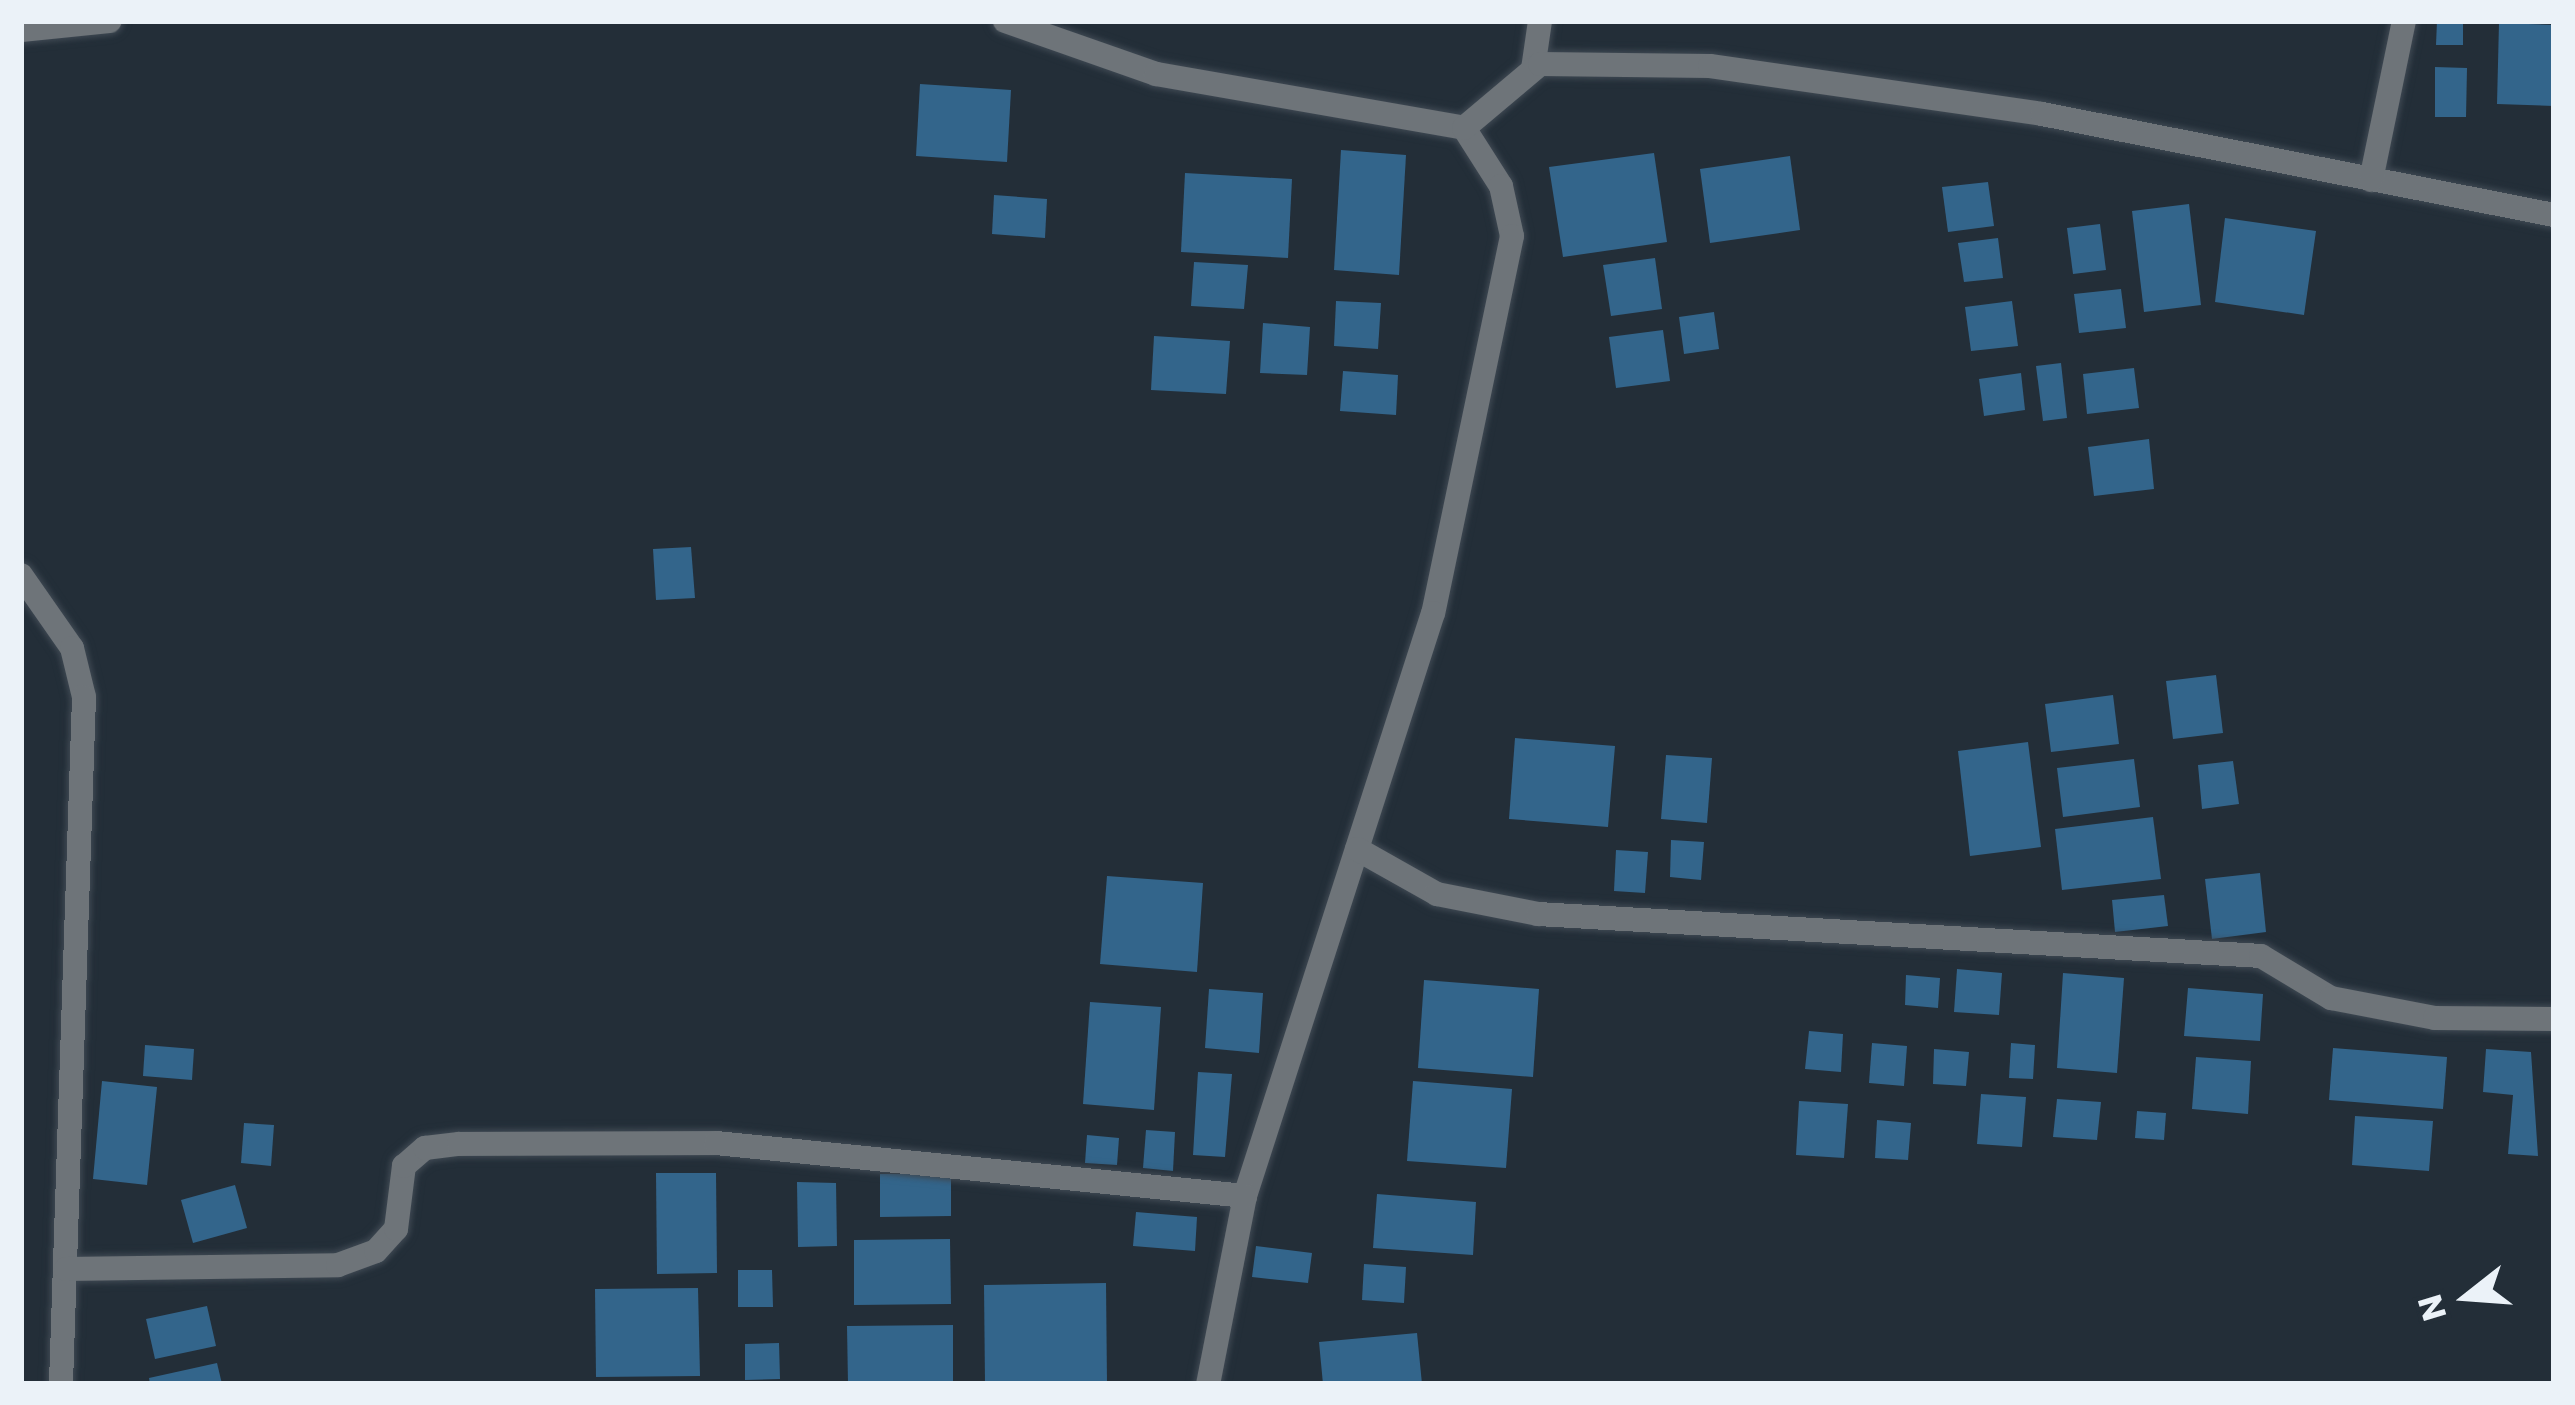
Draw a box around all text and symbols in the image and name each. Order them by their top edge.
north arrow [2407,1237,2527,1357]
text: N [2406,1289,2458,1326]

